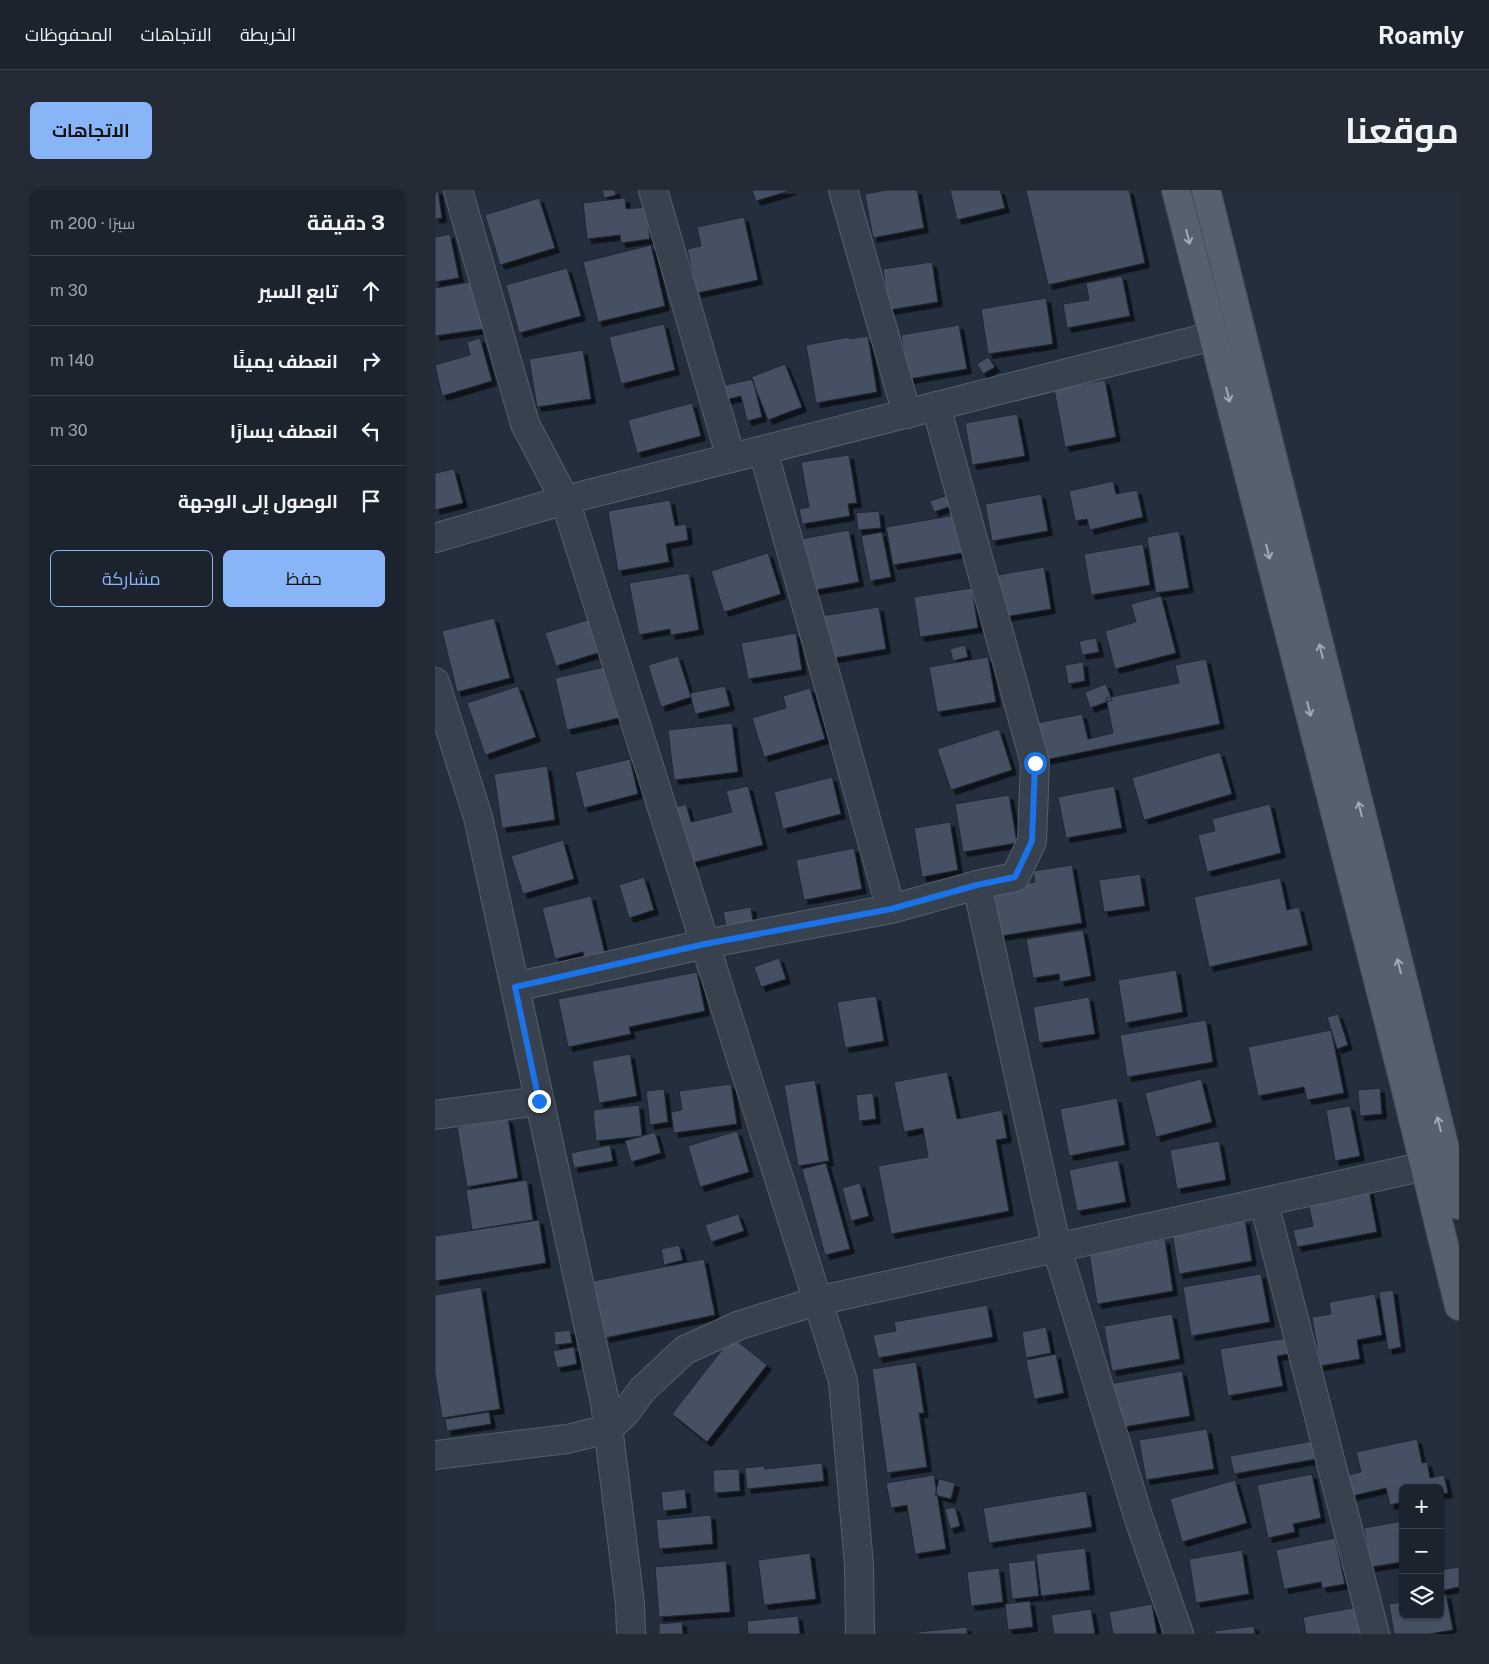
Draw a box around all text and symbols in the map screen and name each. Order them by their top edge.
text: Roamly [1378,21,1464,49]
text: المحفوظات [25,24,113,45]
text: الاتجاهات [141,24,212,45]
text: الخريطة [240,24,296,45]
button: الاتجاهات [30,102,152,159]
text: موقعنا [1345,110,1459,151]
text: 3 دقيقة [307,210,385,235]
text: سيرًا · 200 m [50,214,135,233]
one-way arrow [1183,229,1193,245]
icon: ahead [357,277,385,305]
text: تابع السير [258,280,338,302]
text: 30 m [50,281,88,300]
icon: right [357,347,385,375]
text: انعطف يمينًا [232,350,338,372]
text: 140 m [50,351,94,370]
one-way arrow [1223,386,1233,402]
icon: left [357,417,385,445]
text: انعطف يسارًا [230,420,338,442]
text: 30 m [50,421,88,440]
icon: arrive [357,487,385,515]
text: الوصول إلى الوجهة [178,490,338,512]
one-way arrow [1264,544,1273,560]
button: مشاركة [50,550,213,607]
button: حفظ [223,550,385,607]
one-way arrow [1316,643,1325,659]
one-way arrow [1304,701,1314,717]
route start [1024,752,1047,775]
one-way arrow [1355,801,1364,817]
one-way arrow [1394,959,1403,975]
route end [528,1090,551,1113]
one-way arrow [1433,1116,1443,1132]
map controls [1399,1484,1444,1619]
button: + [1399,1484,1444,1529]
button: − [1399,1529,1444,1574]
button: layers [1399,1574,1444,1619]

